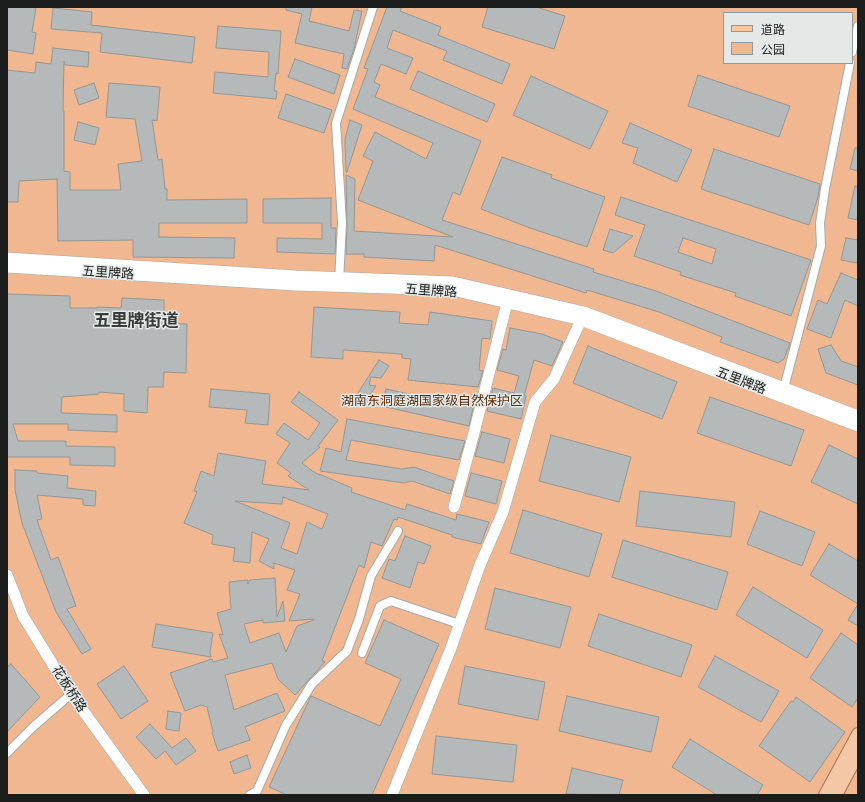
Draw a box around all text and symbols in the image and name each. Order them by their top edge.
legend [723,12,853,64]
text: 道路 [761,22,785,37]
text: 公园 [761,42,785,57]
street label: 五里牌路 [82,263,134,283]
street label: 五里牌路 [405,281,457,301]
district label: 五里牌街道 [94,311,178,331]
street label: 五里牌路 [714,364,768,398]
park label: 湖南东洞庭湖国家级自然保护区 [341,393,523,409]
street label: 花板桥路 [48,663,90,715]

